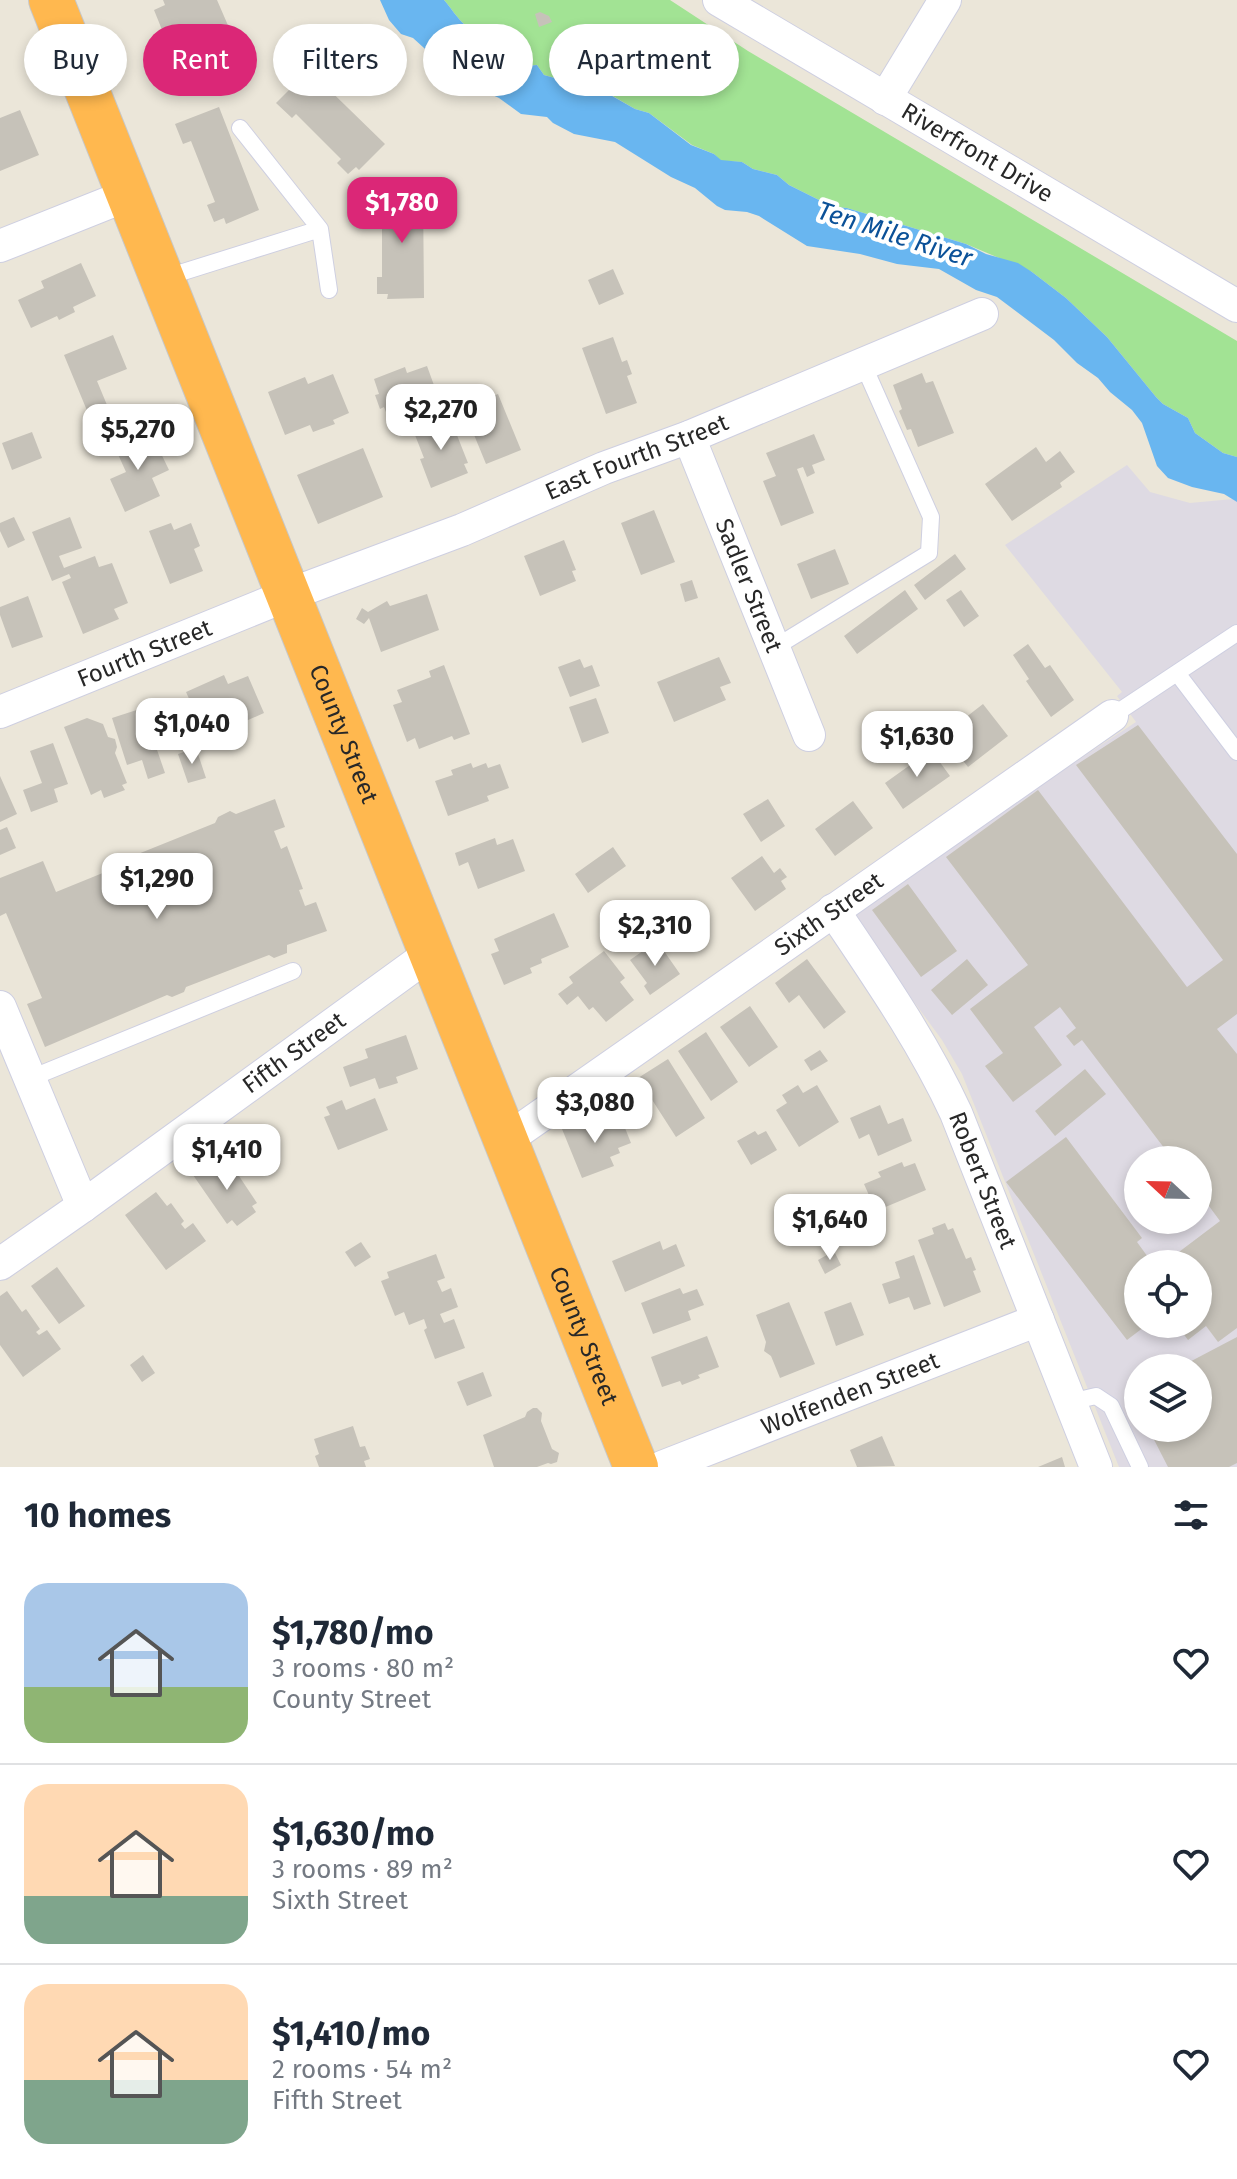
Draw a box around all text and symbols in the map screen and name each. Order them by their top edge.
chip: Buy [24,24,127,96]
chip: Rent [143,24,257,96]
chip: Filters [273,24,407,96]
chip: New [423,24,533,96]
chip: Apartment [549,24,739,96]
street label: Riverfront Drive [896,97,1058,208]
pin: $1,780 [337,177,467,245]
text: $1,780 [365,187,439,218]
water label: Ten Mile River [814,195,977,274]
pin: $2,270 [376,384,506,452]
text: $2,270 [404,394,478,425]
pin: $5,270 [73,404,203,472]
street label: East Fourth Street [541,408,733,506]
text: $5,270 [101,414,175,445]
street label: Sadler Street [709,515,788,657]
street label: Fourth Street [73,613,216,693]
street label: County Street [303,660,384,808]
pin: $1,040 [127,698,257,766]
text: $1,040 [154,708,230,739]
pin: $1,630 [852,711,982,779]
text: $1,630 [880,721,954,752]
pin: $1,290 [92,853,222,921]
text: $1,290 [120,863,194,894]
street label: Sixth Street [769,866,889,962]
pin: $2,310 [590,900,720,968]
text: $2,310 [618,910,692,941]
street label: Fifth Street [237,1006,351,1099]
pin: $3,080 [530,1077,660,1145]
text: $3,080 [555,1087,635,1118]
street label: Robert Street [943,1108,1022,1253]
pin: $1,410 [162,1124,292,1192]
text: $1,410 [191,1134,263,1165]
north arrow [1124,1146,1212,1234]
map controls [1124,1146,1212,1442]
pin: $1,640 [765,1194,895,1262]
text: $1,640 [792,1204,868,1235]
button: locate [1124,1250,1212,1338]
street label: County Street [543,1262,624,1409]
street label: Wolfenden Street [757,1346,943,1441]
button: layers [1124,1354,1212,1442]
icon: filters [1169,1493,1213,1537]
text: 10 homes [24,1495,171,1536]
text: $1,780/mo [272,1612,434,1653]
icon: home [88,1615,184,1711]
icon: heart [1169,1641,1213,1685]
text: 3 rooms · 80 m² [272,1653,454,1684]
text: County Street [272,1684,431,1715]
text: $1,630/mo [272,1813,435,1854]
icon: home [88,1816,184,1912]
icon: heart [1169,1842,1213,1886]
text: 3 rooms · 89 m² [272,1854,453,1885]
text: Sixth Street [272,1885,408,1916]
text: $1,410/mo [272,2013,430,2054]
icon: home [88,2016,184,2112]
icon: heart [1169,2042,1213,2086]
text: 2 rooms · 54 m² [272,2054,452,2085]
text: Fifth Street [272,2085,402,2116]

